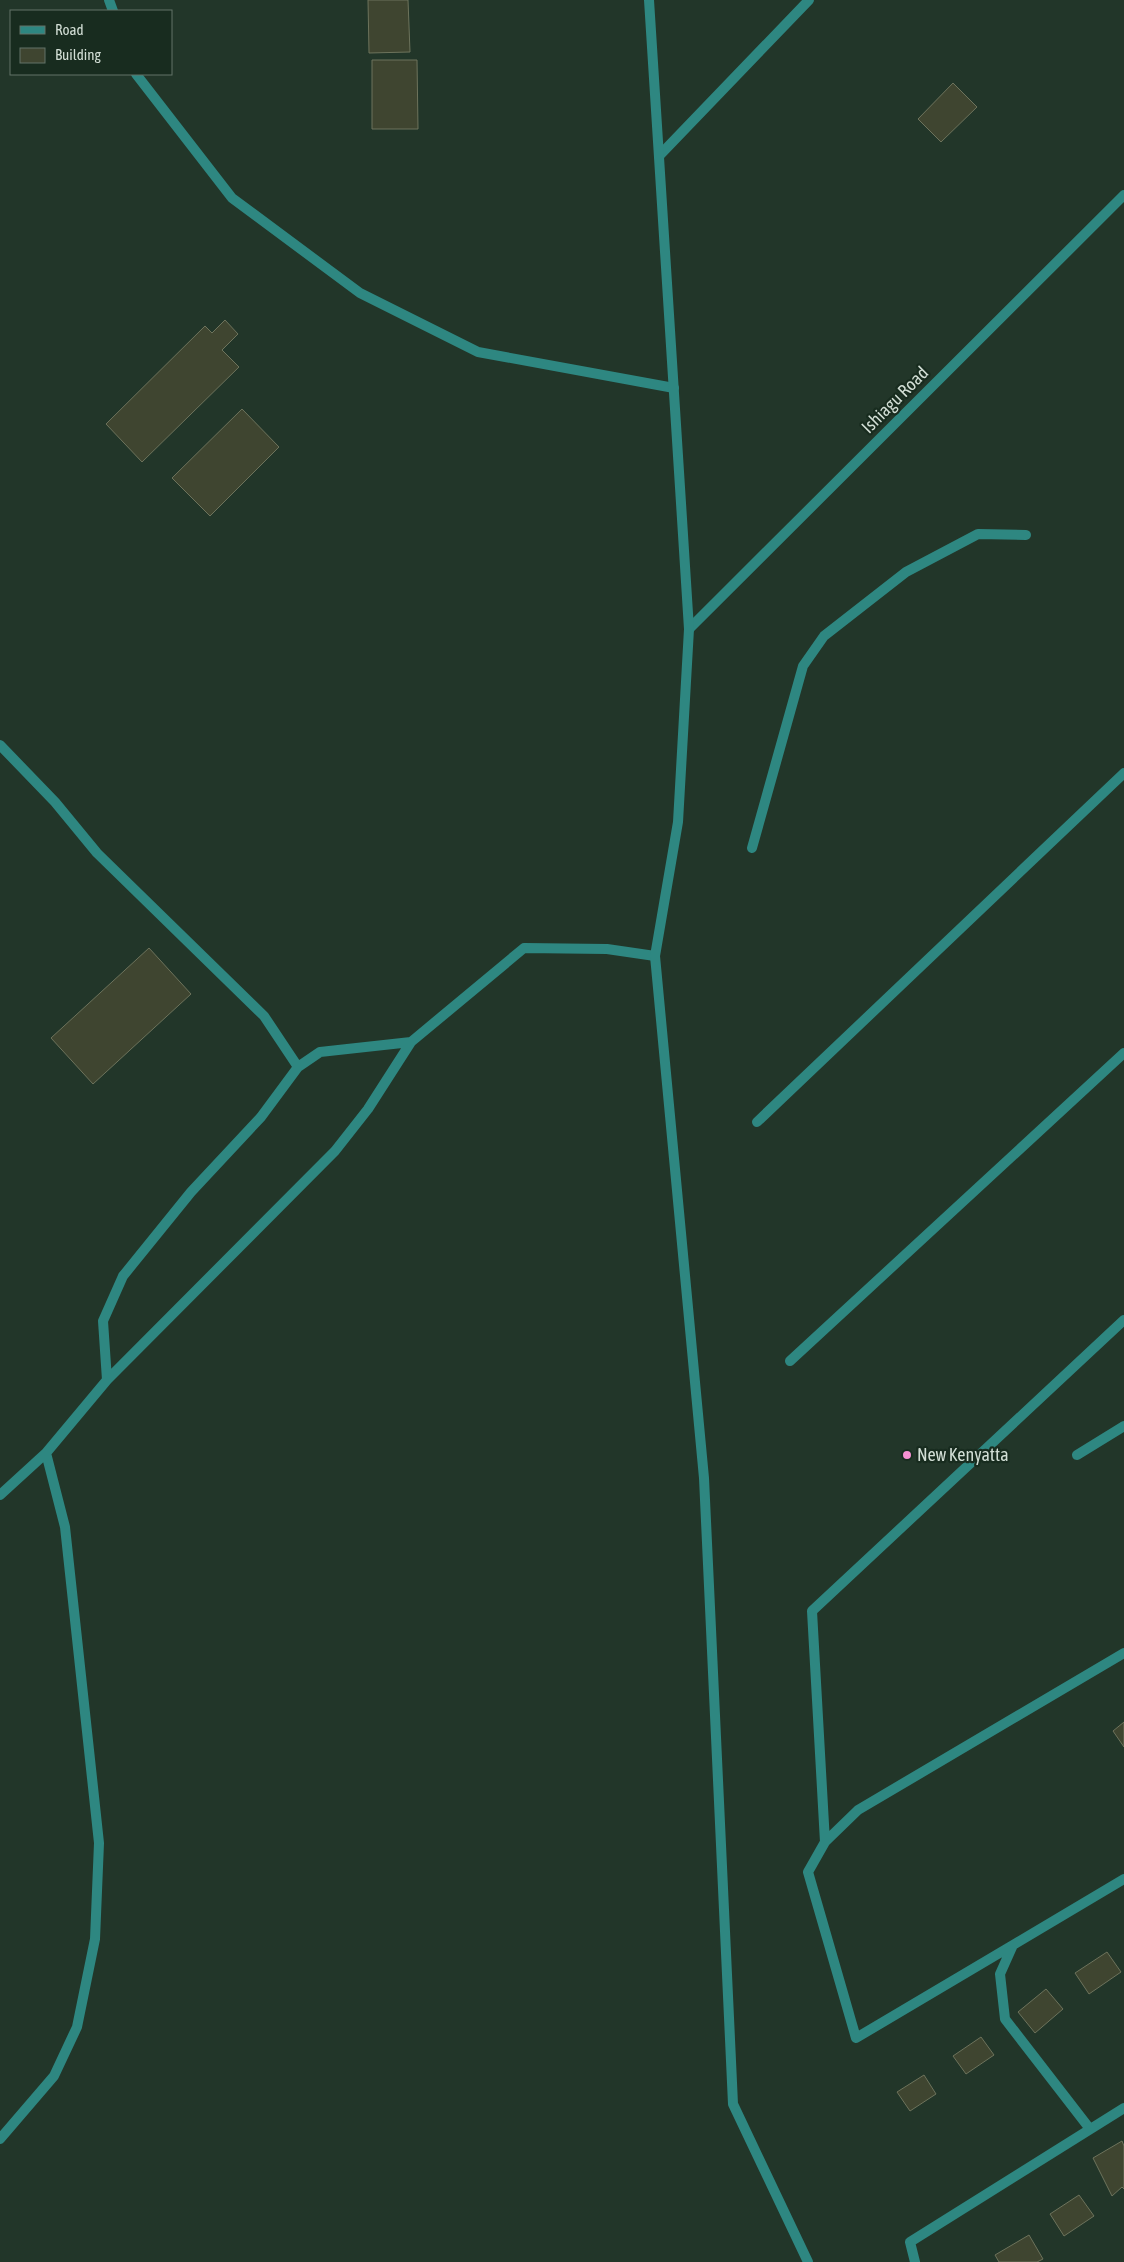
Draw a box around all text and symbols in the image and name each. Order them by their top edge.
legend [10,10,172,75]
text: Road [55,21,84,38]
text: Building [55,46,101,63]
street label: Ishiagu Road [857,362,932,437]
place label: New Kenyatta [917,1444,1009,1465]
marker: New Kenyatta [901,1449,913,1461]

